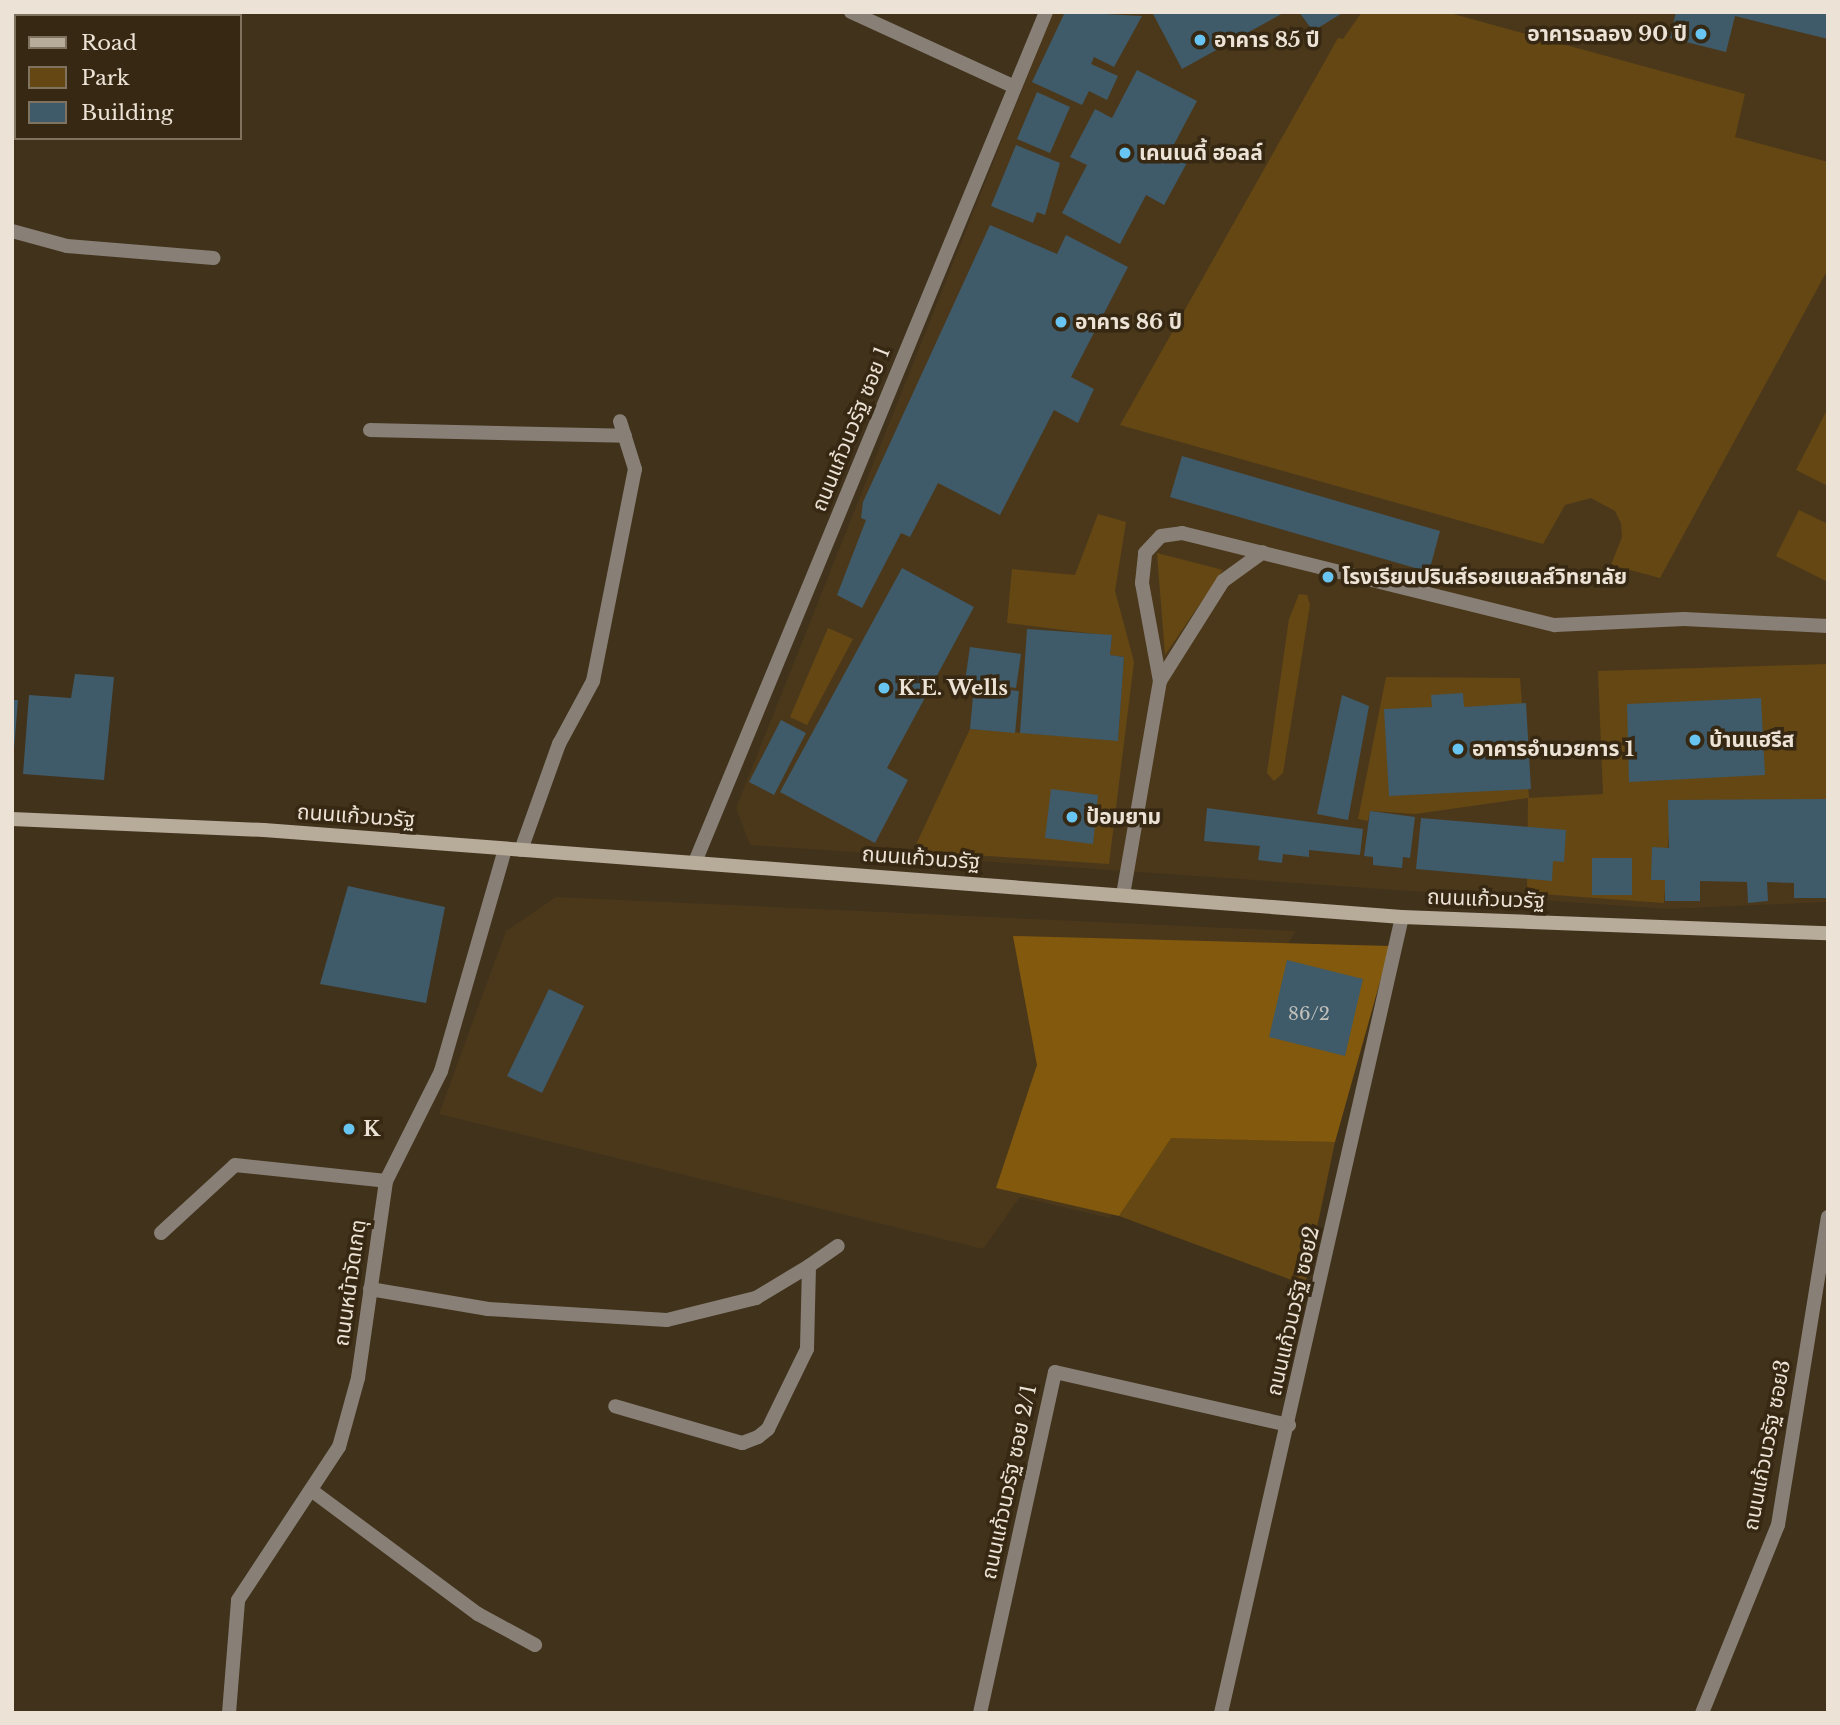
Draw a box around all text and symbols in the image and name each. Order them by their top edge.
legend [14,14,242,140]
place label: อาคารฉลอง 90 ปี [1527,21,1687,47]
marker: อาคารฉลอง 90 ปี [1693,26,1709,42]
place label: อาคาร 85 ปี [1214,27,1320,53]
text: Road [81,30,137,56]
marker: อาคาร 85 ปี [1192,32,1208,48]
text: Park [81,65,130,91]
text: Building [81,100,173,126]
place label: เคนเนดี้ ฮอลล์ [1139,140,1263,166]
marker: เคนเนดี้ ฮอลล์ [1117,145,1133,161]
place label: อาคาร 86 ปี [1075,309,1182,335]
marker: อาคาร 86 ปี [1053,314,1069,330]
street label: ถนนแก้วนวรัฐ ซอย 1 [806,343,896,515]
place label: โรงเรียนปรินส์รอยแยลส์วิทยาลัย [1342,564,1627,590]
marker: โรงเรียนปรินส์รอยแยลส์วิทยาลัย [1320,569,1336,585]
place label: K.E. Wells [898,675,1009,701]
marker: K.E. Wells [876,680,892,696]
place label: บ้านแฮรีส [1709,727,1794,753]
marker: บ้านแฮรีส [1687,732,1703,748]
place label: อาคารอำนวยการ 1 [1472,736,1634,762]
marker: อาคารอำนวยการ 1 [1450,741,1466,757]
street label: ถนนแก้วนวรัฐ [296,799,416,833]
place label: ป้อมยาม [1086,804,1161,830]
marker: ป้อมยาม [1064,809,1080,825]
street label: ถนนแก้วนวรัฐ [861,841,981,875]
street label: ถนนแก้วนวรัฐ [1427,884,1545,914]
house number: 86/2 [1288,1003,1330,1025]
place label: K [363,1116,380,1142]
marker: K [341,1121,357,1137]
street label: ถนนหน้าวัดเกตุ [329,1218,371,1348]
street label: ถนนแก้วนวรัฐ ซอย2 [1261,1224,1325,1398]
street label: ถนนแก้วนวรัฐ ซอย3 [1738,1358,1796,1532]
street label: ถนนแก้วนวรัฐ ซอย 2/1 [976,1382,1042,1582]

